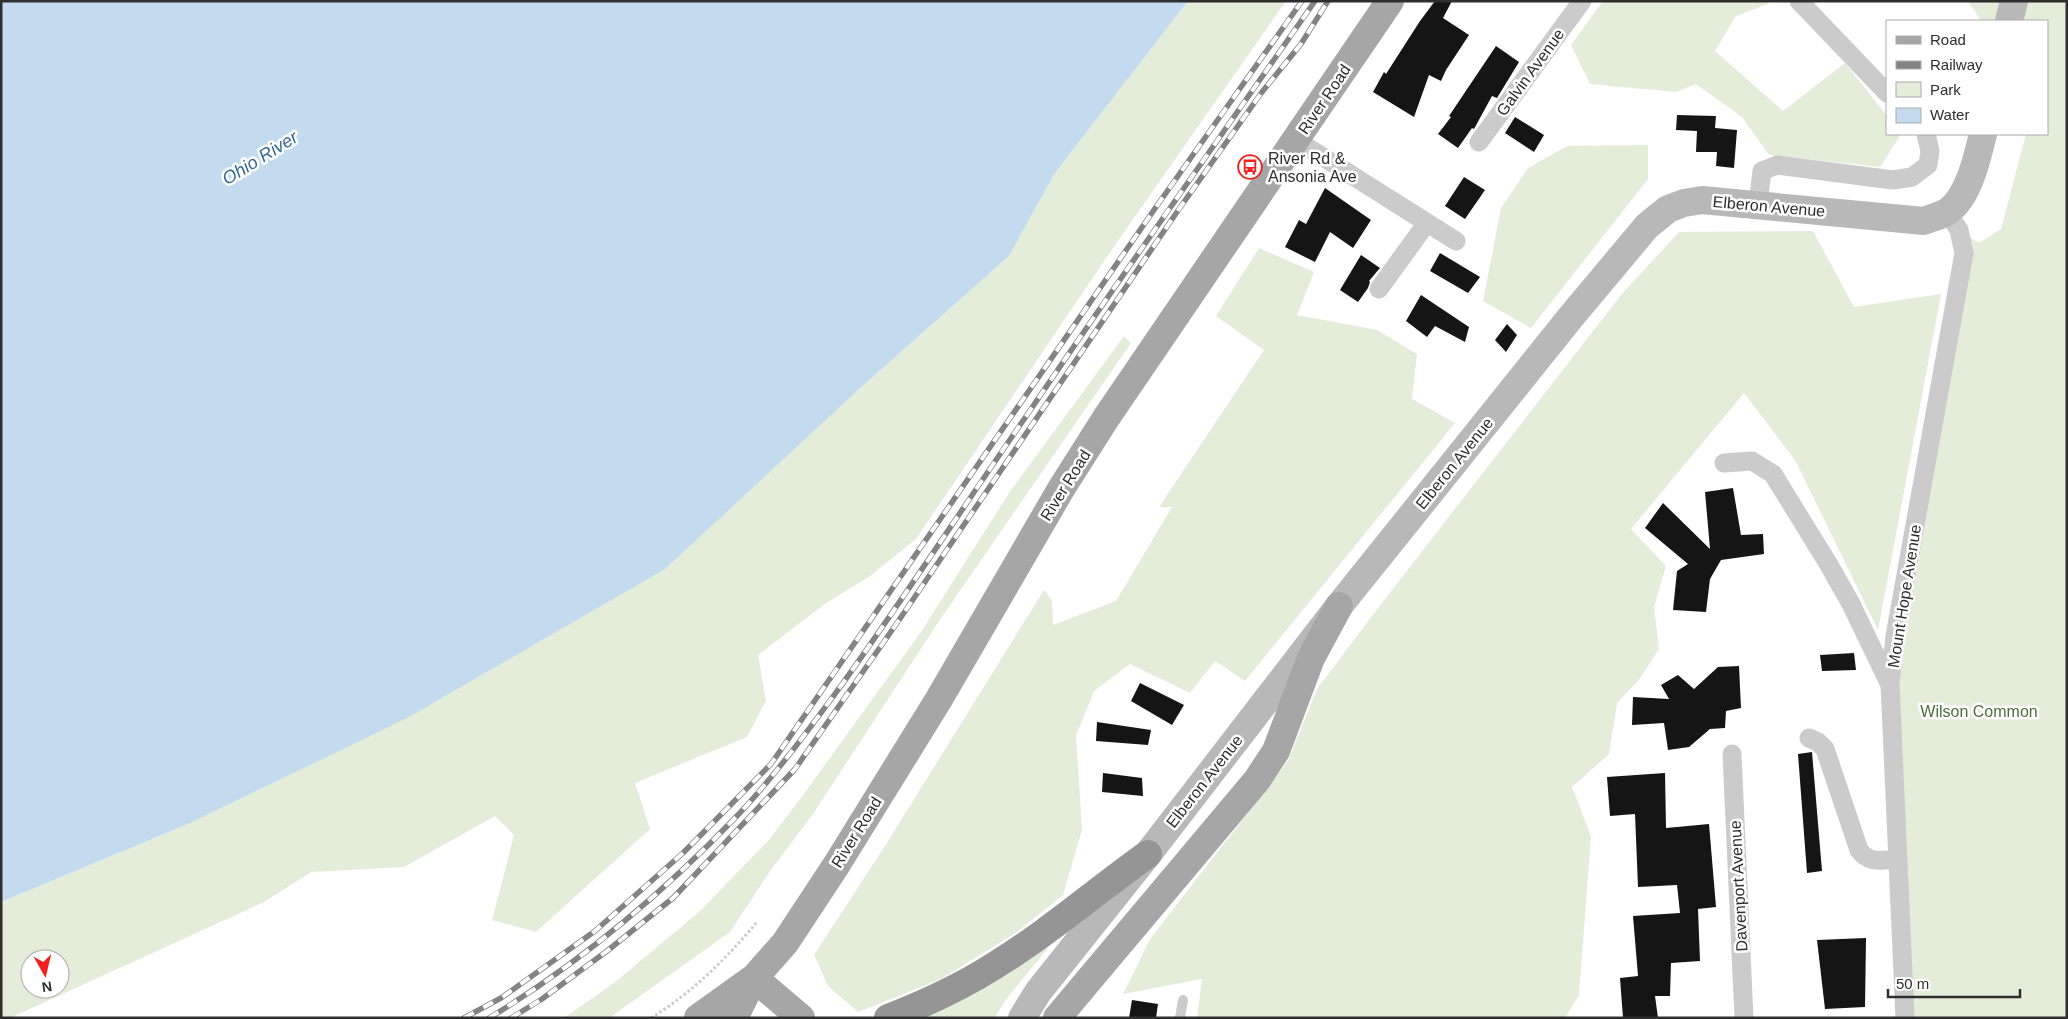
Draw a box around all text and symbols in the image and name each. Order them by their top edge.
legend [1886,20,2048,135]
street label: Galvin Avenue [1493,26,1568,119]
text: Road [1930,31,1966,48]
text: Railway [1930,56,1983,73]
street label: River Road [1295,61,1354,137]
text: Park [1930,81,1961,98]
text: Water [1930,106,1969,123]
water label: Ohio River [219,126,302,189]
place label: River Rd & Ansonia Ave [1268,150,1357,185]
bus stop icon: River Rd & Ansonia Ave [1237,154,1263,180]
street label: Elberon Avenue [1712,193,1826,220]
street label: Elberon Avenue [1412,414,1497,512]
street label: River Road [1037,447,1094,524]
street label: Mount Hope Avenue [1885,523,1924,669]
park label: Wilson Common [1920,703,2038,720]
street label: Elberon Avenue [1163,732,1246,831]
street label: River Road [828,794,885,871]
street label: Davenport Avenue [1727,820,1750,952]
north arrow [20,949,70,999]
scale bar [1888,966,2020,998]
text: 50 m [1896,975,1929,992]
text: N [41,978,53,996]

